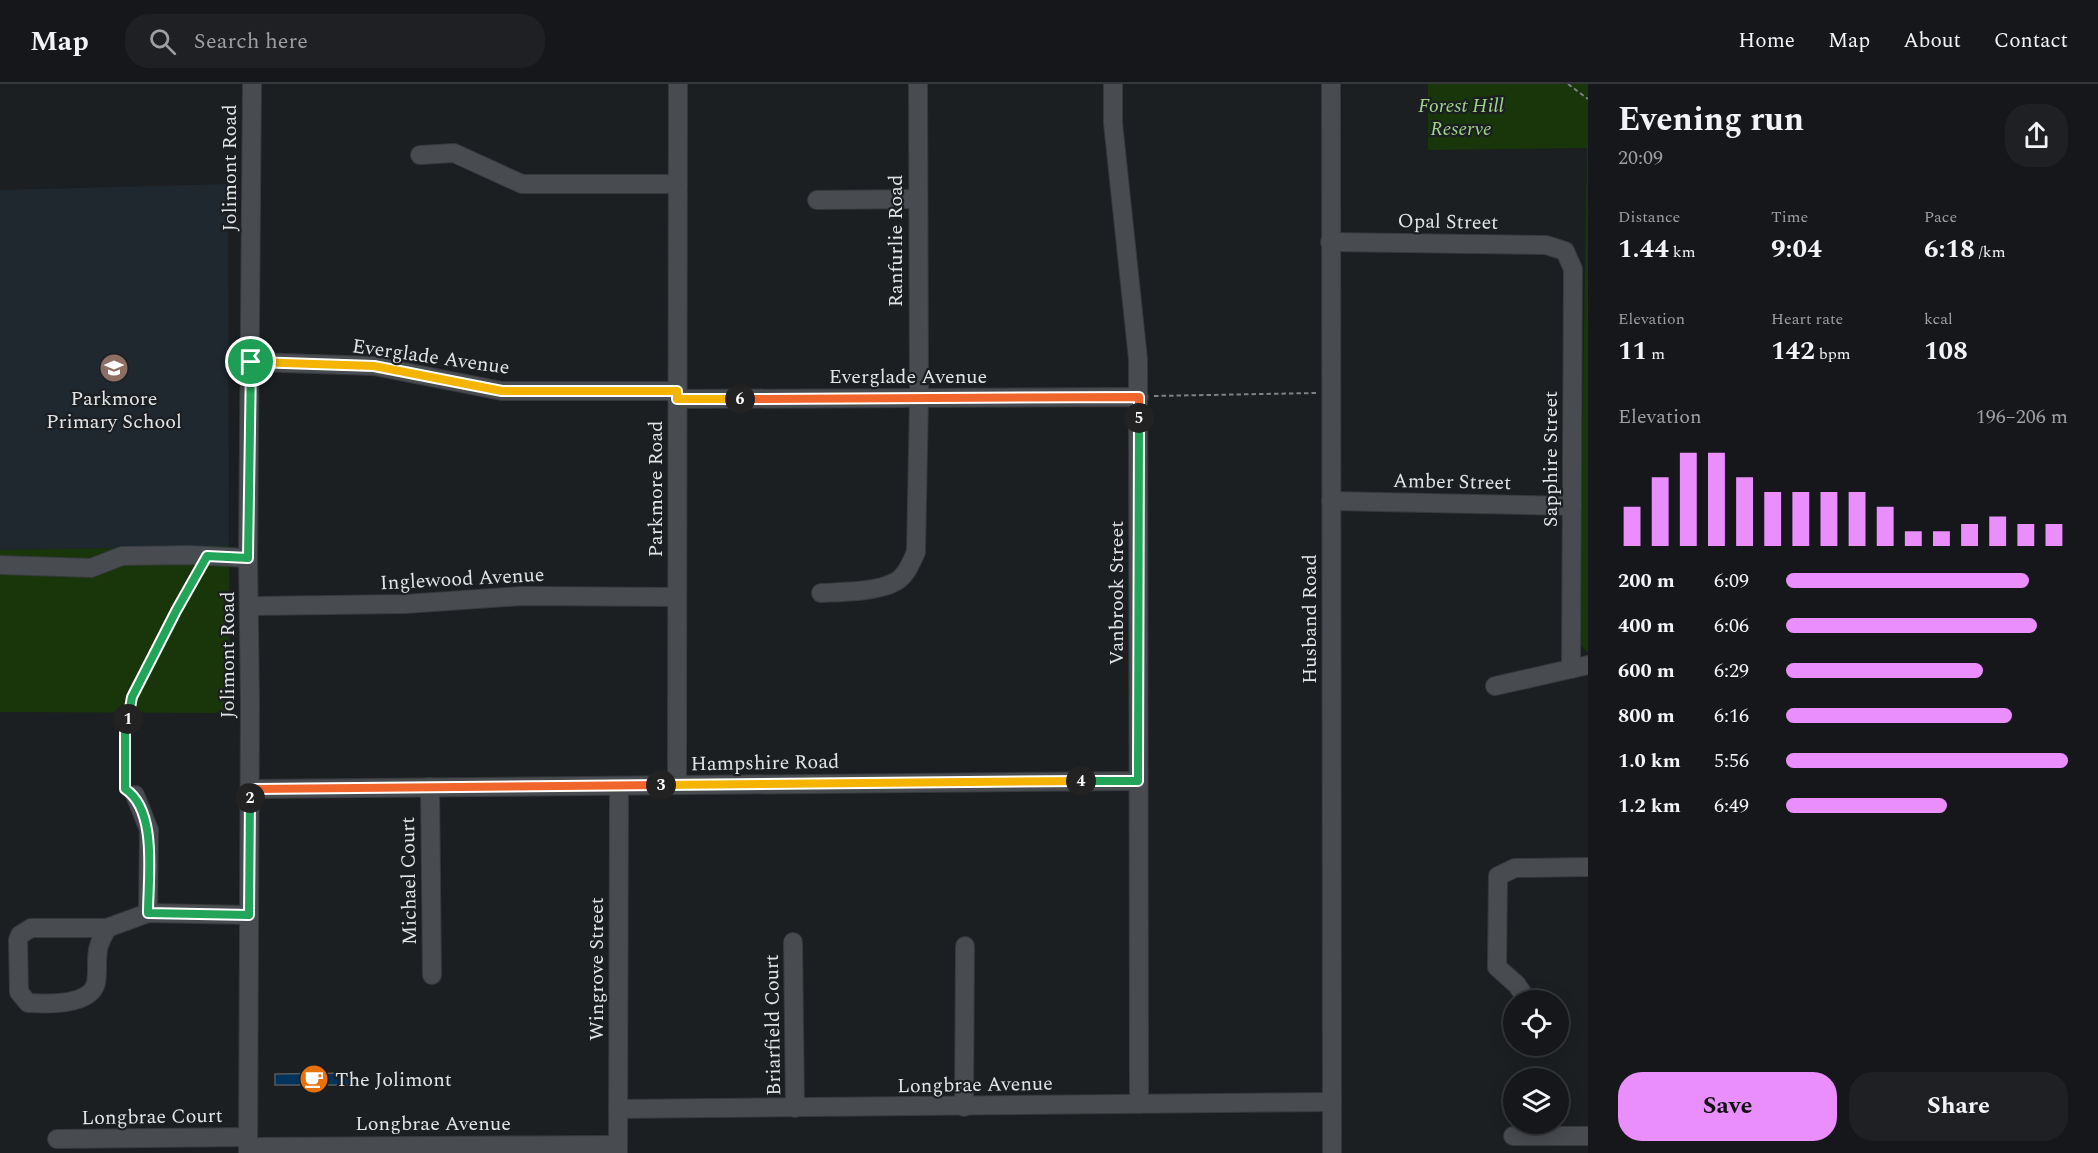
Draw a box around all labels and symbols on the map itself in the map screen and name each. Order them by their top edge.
park label: Forest Hill Reserve [1418,91,1504,144]
street label: Jolimont Road [215,104,245,232]
street label: Ranfurlie Road [881,175,911,307]
street label: Opal Street [1397,206,1499,238]
street label: Everglade Avenue [350,331,511,383]
pin [225,336,276,387]
school or university icon: Parkmore Primary School [98,352,130,384]
street label: Everglade Avenue [829,362,987,392]
place label: Parkmore Primary School [46,384,182,437]
pin: 6 [725,384,755,414]
street label: Sapphire Street [1536,391,1566,527]
pin: 5 [1124,403,1154,433]
street label: Parkmore Road [641,421,671,557]
street label: Amber Street [1393,466,1511,498]
street label: Vanbrook Street [1102,521,1132,665]
street label: Husband Road [1295,554,1325,684]
street label: Inglewood Avenue [379,560,545,598]
street label: Jolimont Road [213,591,243,719]
pin: 1 [113,704,143,734]
street label: Hampshire Road [690,747,840,779]
pin: 4 [1066,766,1096,796]
pin: 3 [646,770,676,800]
pin: 2 [235,783,265,813]
street label: Michael Court [393,816,425,945]
street label: Wingrove Street [582,897,612,1041]
street label: Briarfield Court [757,954,789,1096]
cafe icon: The Jolimont [298,1063,330,1095]
place label: The Jolimont [335,1065,452,1095]
street label: Longbrae Avenue [897,1069,1053,1101]
street label: Longbrae Court [81,1101,223,1133]
street label: Longbrae Avenue [355,1109,511,1139]

